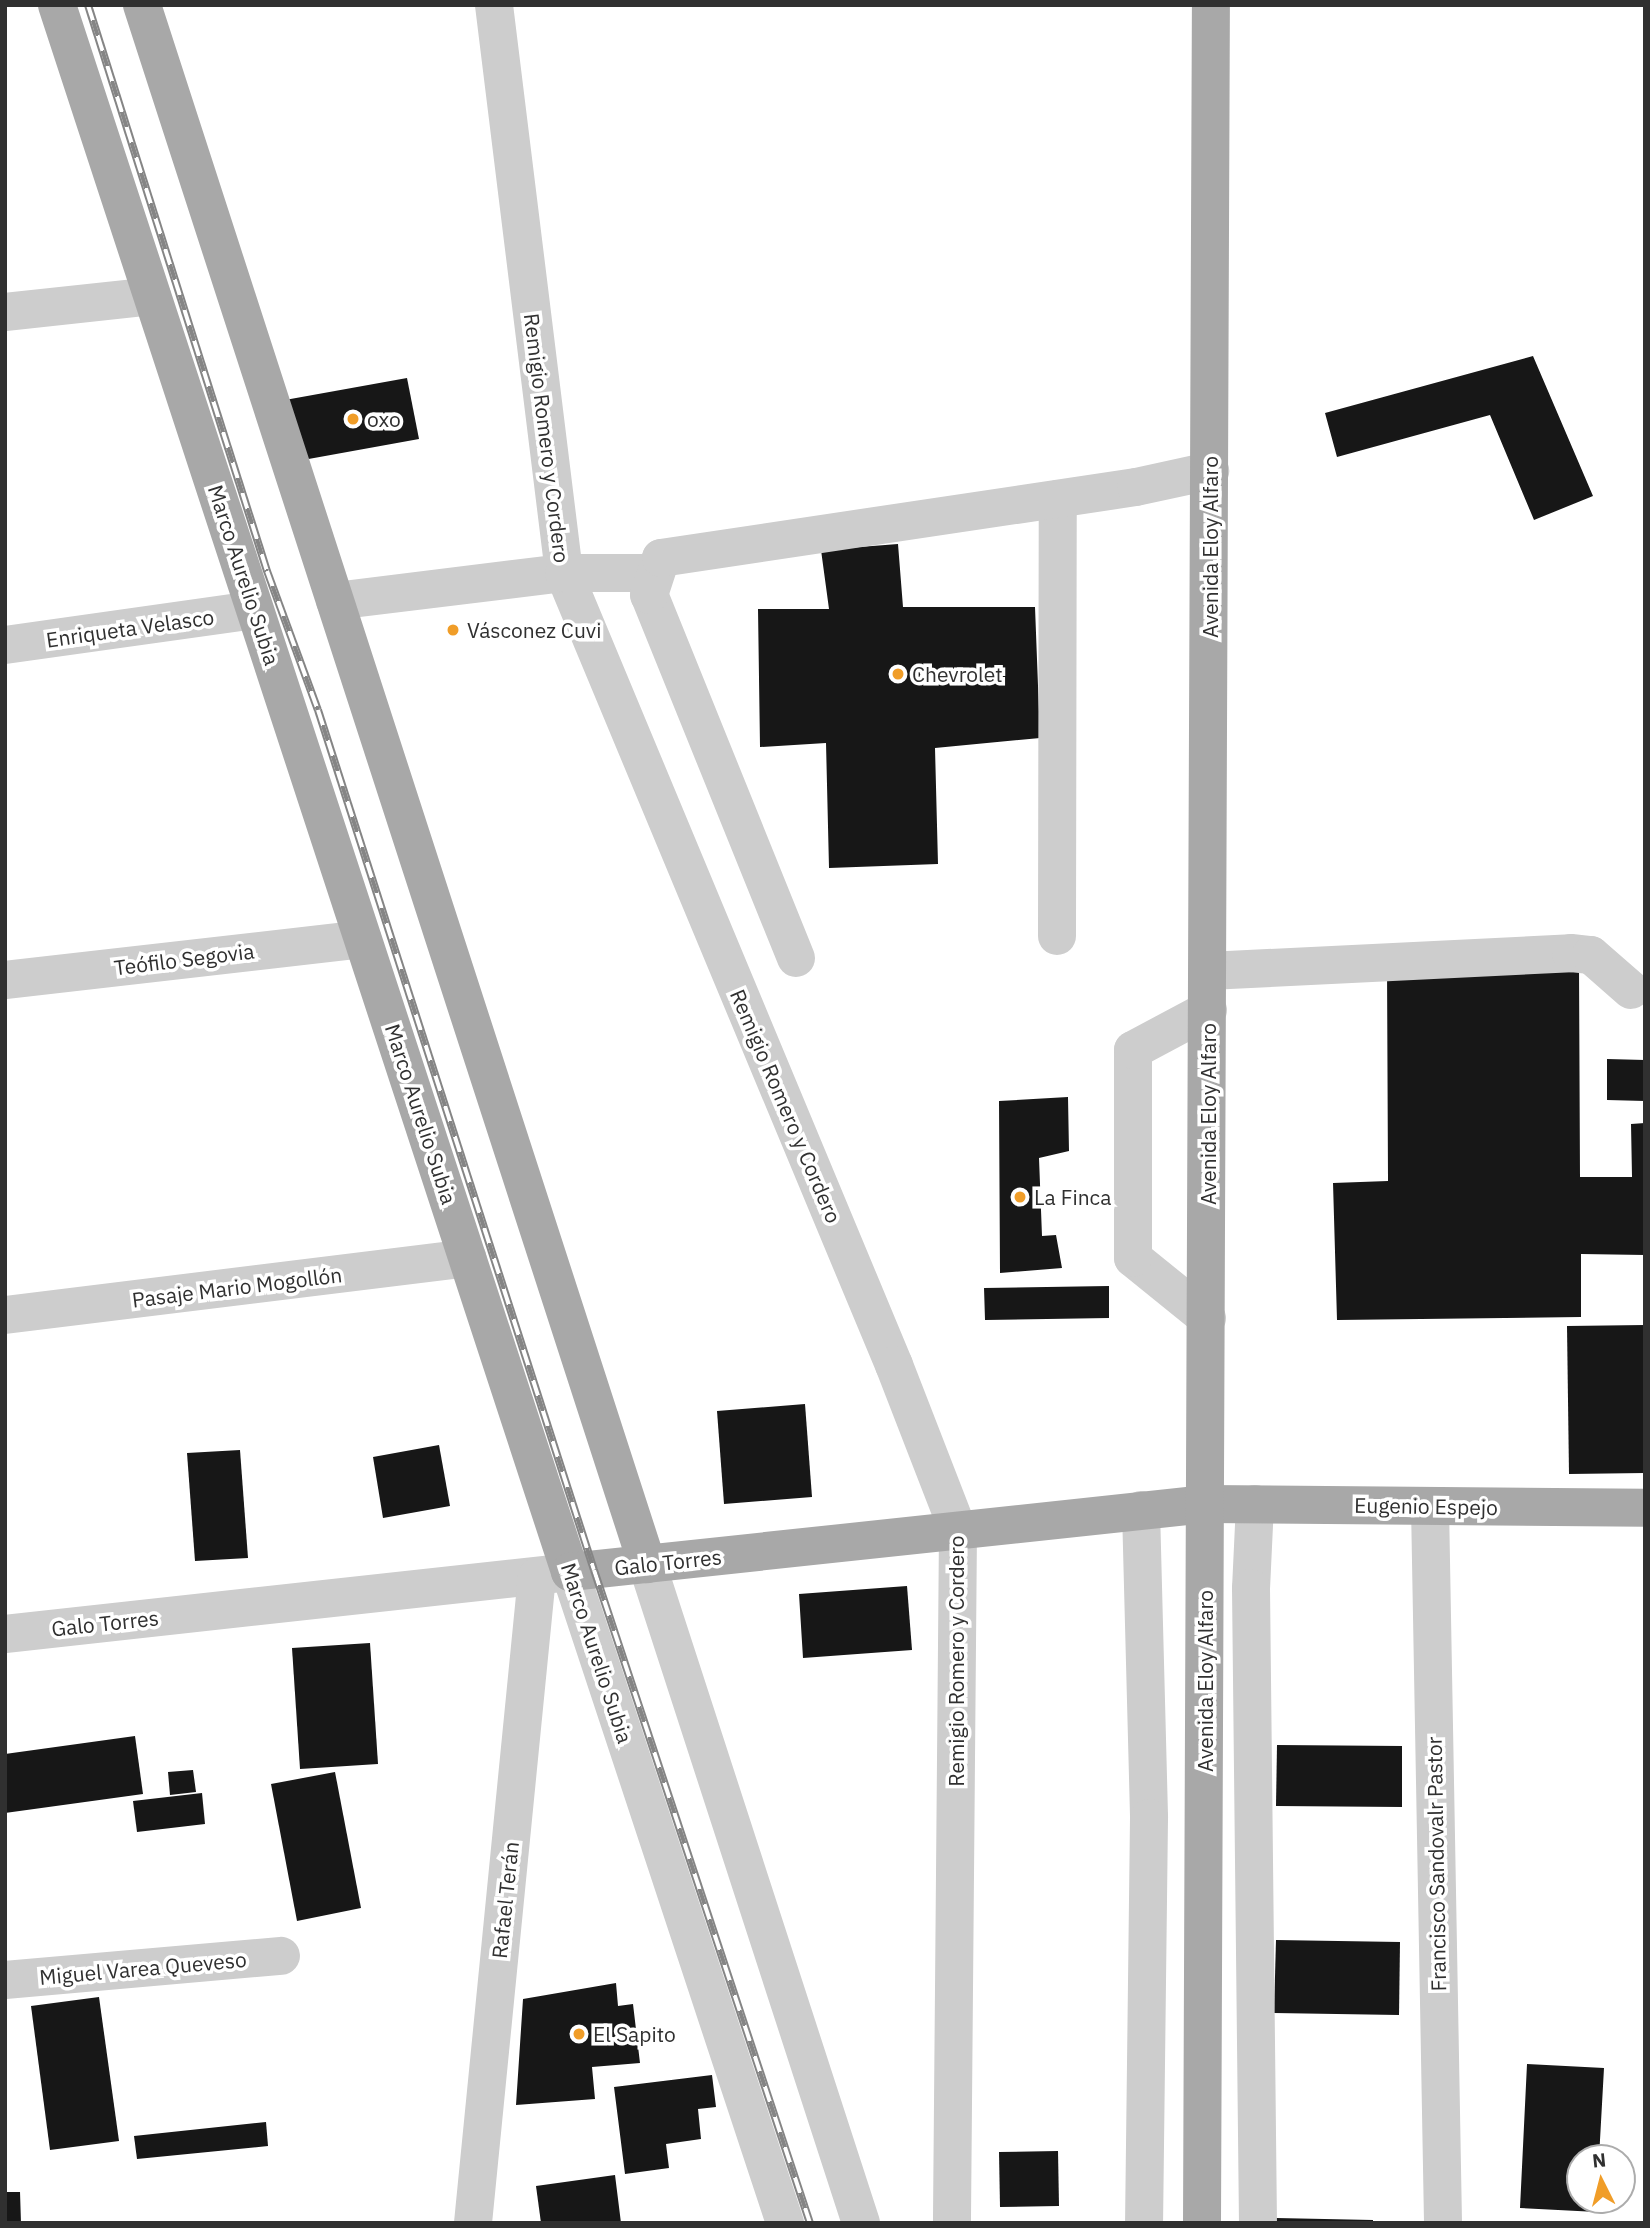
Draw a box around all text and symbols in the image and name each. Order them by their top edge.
street label: Remigio Romero y Cordero [519,312,575,564]
place label: oxo [367,406,401,432]
marker: oxo [345,411,361,427]
street label: Avenida Eloy Alfaro [1197,456,1223,638]
street label: Marco Aurelio Subia [203,482,285,668]
street label: Enriqueta Velasco [44,604,216,652]
place label: Vásconez Cuvi [467,617,601,643]
marker: Vásconez Cuvi [445,622,461,638]
place label: Chevrolet [912,661,1003,687]
marker: Chevrolet [890,666,906,682]
street label: Teófilo Segovia [112,938,256,980]
street label: Remigio Romero y Cordero [725,985,847,1227]
street label: Marco Aurelio Subia [380,1021,462,1207]
street label: Avenida Eloy Alfaro [1195,1023,1221,1205]
place label: La Finca [1034,1184,1111,1210]
marker: La Finca [1012,1189,1028,1205]
street label: Pasaje Mario Mogollón [131,1262,343,1312]
street label: Eugenio Espejo [1354,1492,1498,1520]
street label: Remigio Romero y Cordero [943,1535,969,1787]
street label: Galo Torres [613,1544,723,1580]
street label: Marco Aurelio Subia [556,1560,638,1746]
street label: Avenida Eloy Alfaro [1192,1590,1218,1772]
street label: Galo Torres [50,1605,160,1641]
street label: Francisco Sandovalr Pastor [1421,1736,1451,1992]
street label: Rafael Terán [486,1840,524,1960]
street label: Miguel Varea Queveso [38,1946,248,1990]
place label: El Sapito [593,2021,676,2047]
marker: El Sapito [571,2026,587,2042]
north arrow [1566,2144,1636,2214]
text: N [1591,2147,1607,2173]

